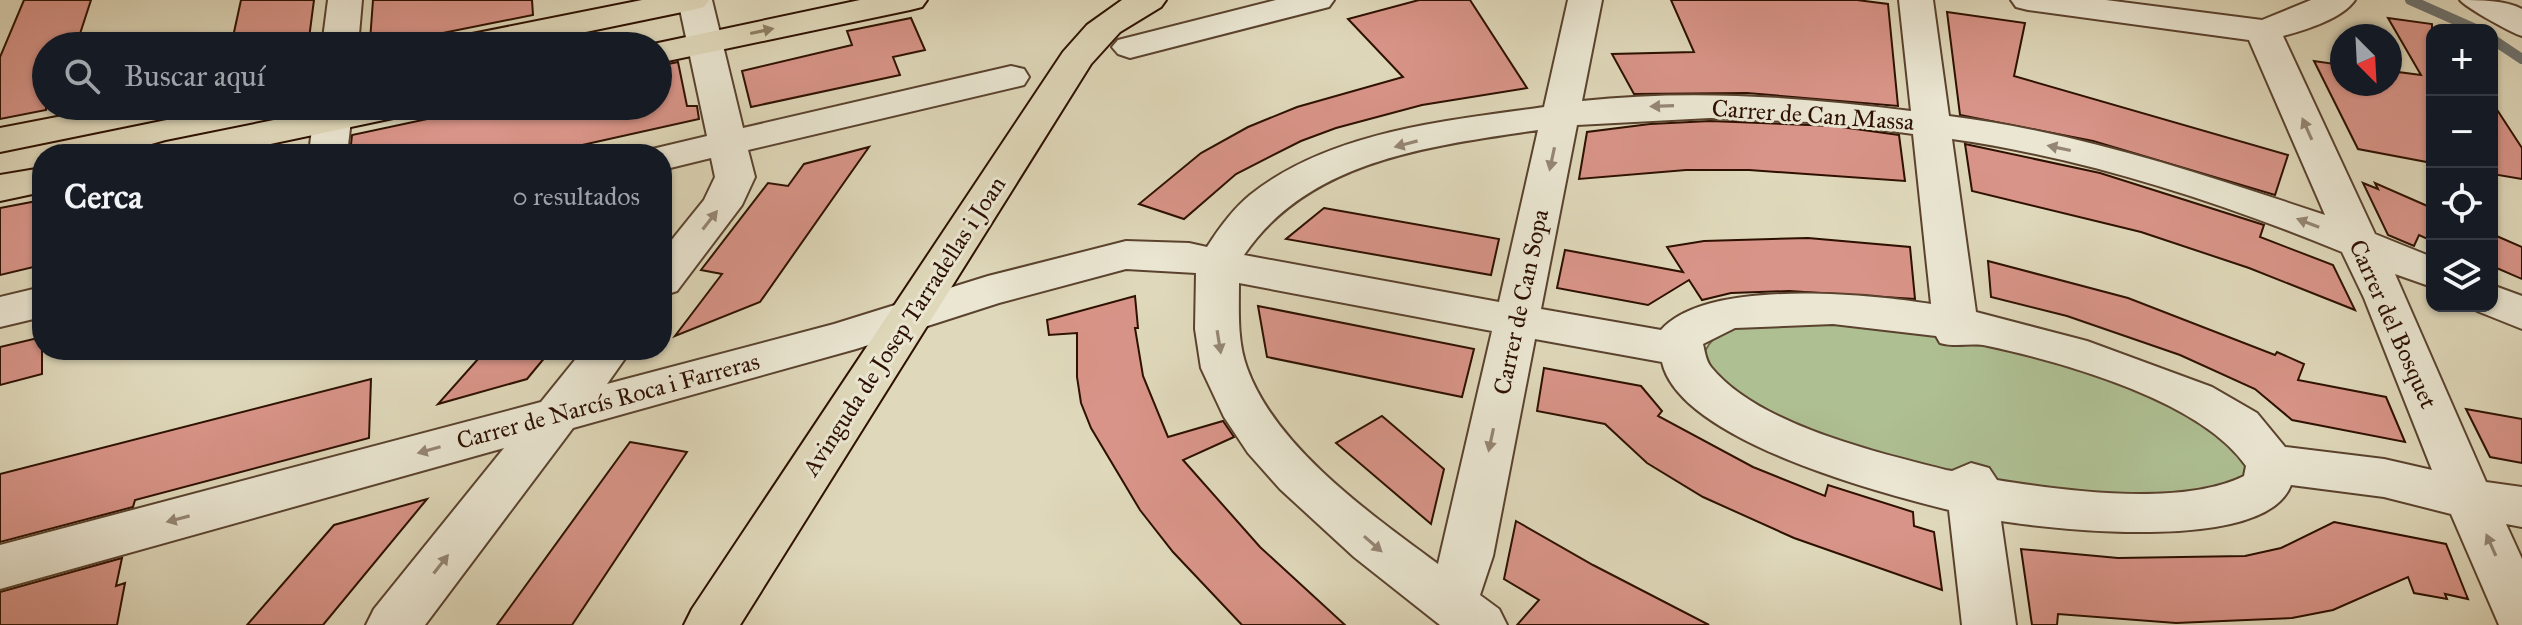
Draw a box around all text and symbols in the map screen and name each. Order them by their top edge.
one-way arrow [750,24,775,37]
north arrow [2330,24,2402,96]
map controls [2426,24,2498,312]
button: + [2426,24,2498,96]
search box [32,32,672,120]
icon: search [60,54,104,98]
text: Buscar aquí [124,58,265,94]
street label: Carrer de Can Massa [1711,93,1916,137]
button: − [2426,96,2498,168]
one-way arrow [1649,100,1674,113]
one-way arrow [2300,117,2313,140]
one-way arrow [1393,139,1418,151]
one-way arrow [2046,141,2071,154]
one-way arrow [1545,146,1558,171]
button: locate [2426,168,2498,240]
street label: Avinguda de Josep Tarradellas i Joan [795,170,1012,482]
text: Cerca [64,176,143,217]
text: 0 resultados [513,180,640,212]
street label: Carrer de Can Sopa [1487,206,1555,397]
one-way arrow [701,210,717,230]
one-way arrow [2295,216,2319,229]
street label: Carrer del Bosquet [2342,235,2444,414]
button: layers [2426,240,2498,312]
one-way arrow [1213,330,1226,355]
street label: Carrer de Narcís Roca i Farreras [453,346,763,456]
one-way arrow [1484,428,1497,453]
one-way arrow [416,444,440,457]
one-way arrow [166,513,191,525]
one-way arrow [2485,533,2498,557]
one-way arrow [1364,534,1383,552]
one-way arrow [432,554,448,574]

